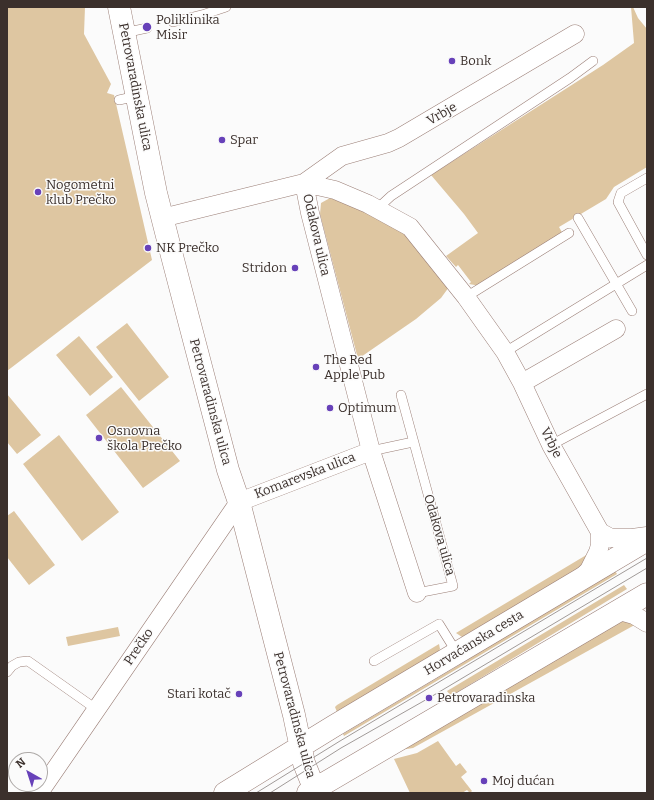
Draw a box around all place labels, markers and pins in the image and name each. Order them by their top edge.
place label: Poliklinika Misir [156,12,220,43]
marker: Poliklinika Misir [141,21,153,33]
place label: Bonk [460,53,491,69]
marker: Bonk [447,56,457,66]
place label: Spar [230,132,258,148]
marker: Spar [217,135,227,145]
place label: Nogometni klub Prečko [46,177,116,208]
marker: Nogometni klub Prečko [33,187,43,197]
place label: NK Prečko [156,240,219,256]
marker: NK Prečko [143,243,153,253]
place label: Stridon [242,260,287,276]
marker: Stridon [290,263,300,273]
place label: The Red Apple Pub [324,352,385,383]
marker: The Red Apple Pub [311,362,321,372]
place label: Optimum [338,400,397,416]
marker: Optimum [325,403,335,413]
place label: Osnovna škola Prečko [107,423,182,454]
marker: Osnovna škola Prečko [94,433,104,443]
place label: Stari kotač [167,686,231,702]
marker: Stari kotač [234,689,244,699]
place label: Petrovaradinska [437,690,535,706]
marker: Petrovaradinska [424,693,434,703]
place label: Moj dućan [492,773,554,789]
marker: Moj dućan [479,776,489,786]

